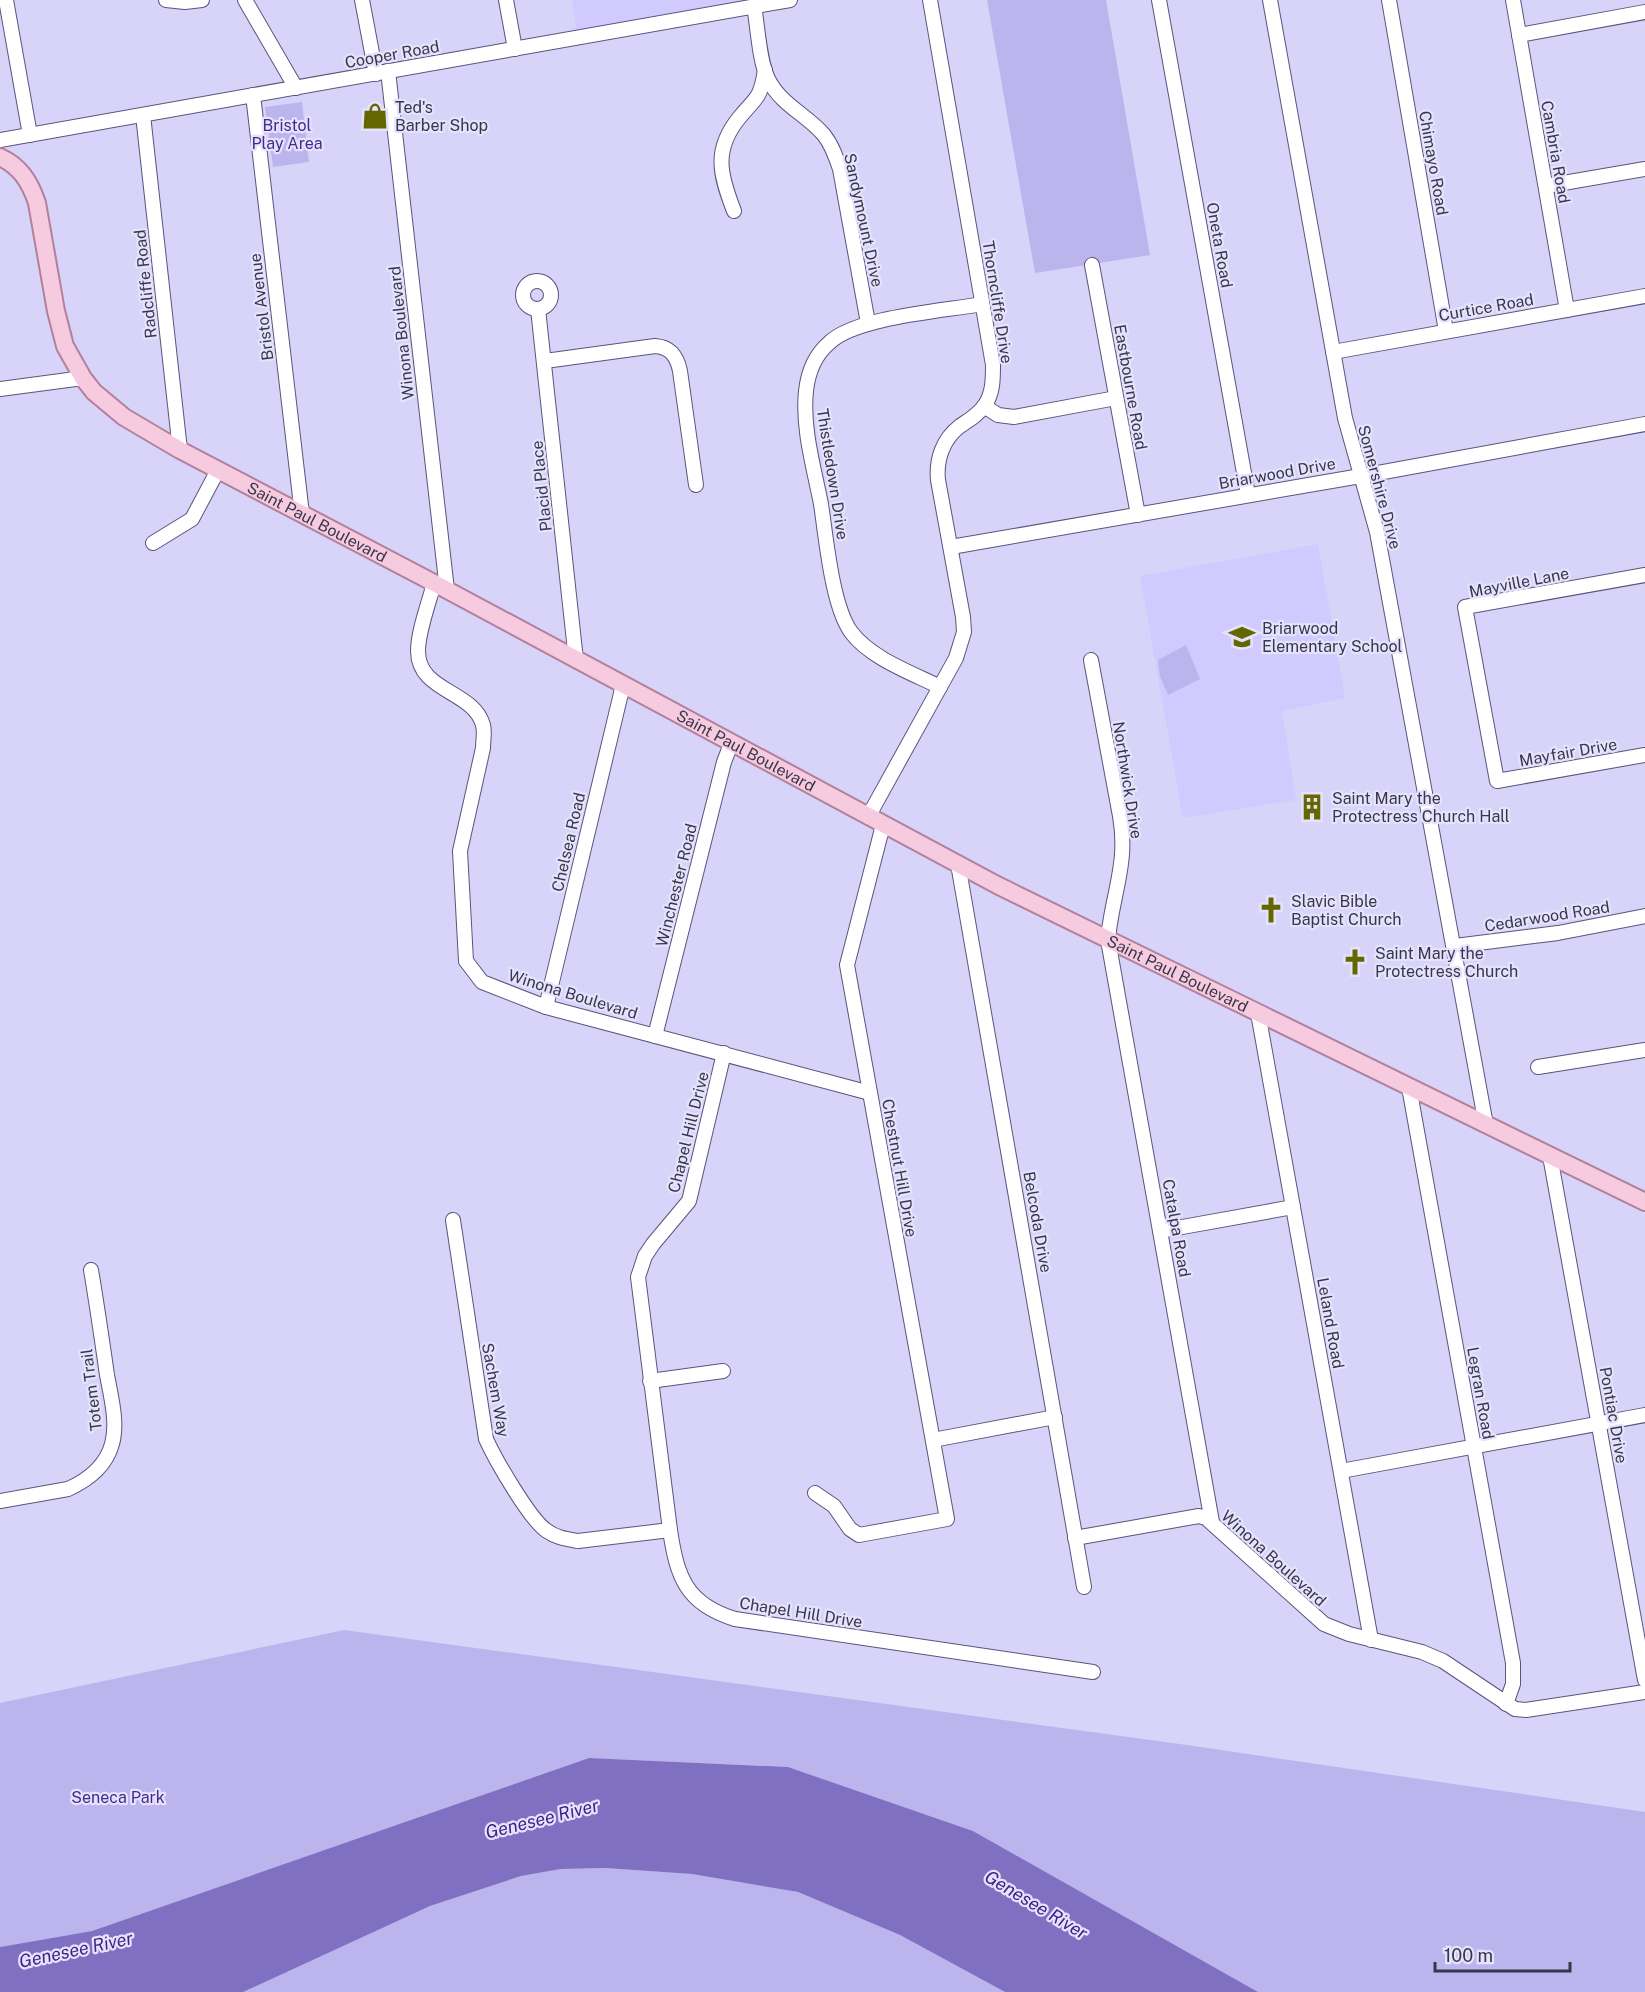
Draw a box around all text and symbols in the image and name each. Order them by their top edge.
street label: Cooper Road [343,37,441,72]
place label: Ted's Barber Shop [395,98,488,135]
street label: Cambria Road [1537,99,1574,205]
shop icon: Ted's Barber Shop [360,101,390,131]
street label: Chimayo Road [1415,109,1452,217]
park label: Bristol Play Area [251,116,323,153]
street label: Sandymount Drive [840,151,887,289]
street label: Oneta Road [1203,201,1236,289]
street label: Radcliffe Road [130,229,161,339]
street label: Thorncliffe Drive [978,239,1017,365]
street label: Bristol Avenue [246,252,277,362]
street label: Winona Boulevard [385,265,418,401]
street label: Curtice Road [1437,290,1535,325]
street label: Eastbourne Road [1110,323,1151,451]
street label: Thistledown Drive [813,407,852,541]
street label: Somershire Drive [1354,423,1405,551]
street label: Placid Place [527,440,556,532]
street label: Briarwood Drive [1217,454,1337,493]
street label: Saint Paul Boulevard [244,478,390,567]
street label: Mayville Lane [1467,563,1571,602]
place label: Briarwood Elementary School [1262,619,1403,656]
school or university icon: Briarwood Elementary School [1227,622,1257,652]
street label: Saint Paul Boulevard [673,706,818,796]
street label: Northwick Drive [1109,720,1146,840]
street label: Mayfair Drive [1518,735,1619,770]
place label: Saint Mary the Protectress Church Hall [1332,789,1510,826]
street label: Chelsea Road [548,790,589,894]
building icon: Saint Mary the Protectress Church Hall [1297,792,1327,822]
street label: Winchester Road [652,821,701,949]
place label: Slavic Bible Baptist Church [1291,892,1402,929]
church icon: Slavic Bible Baptist Church [1256,895,1286,925]
street label: Cedarwood Road [1483,897,1611,936]
street label: Saint Paul Boulevard [1104,931,1251,1016]
place label: Saint Mary the Protectress Church [1375,944,1518,981]
church icon: Saint Mary the Protectress Church [1340,947,1370,977]
street label: Winona Boulevard [506,966,640,1023]
street label: Chapel Hill Drive [664,1069,713,1195]
street label: Chestnut Hill Drive [878,1098,921,1239]
street label: Belcoda Drive [1019,1170,1056,1274]
street label: Catalpa Road [1159,1178,1194,1279]
street label: Leland Road [1313,1276,1348,1370]
street label: Sachem Way [478,1341,513,1439]
street label: Legran Road [1463,1345,1498,1441]
street label: Totem Trail [77,1348,106,1432]
street label: Pontiac Drive [1596,1365,1631,1465]
street label: Winona Boulevard [1217,1506,1330,1610]
street label: Chapel Hill Drive [738,1593,864,1632]
park label: Seneca Park [71,1788,165,1807]
water label: Genesee River [483,1794,601,1843]
water label: Genesee River [981,1866,1092,1944]
water label: Genesee River [17,1927,135,1972]
scale bar [1435,1935,1570,1973]
text: 100 m [1444,1945,1493,1966]

